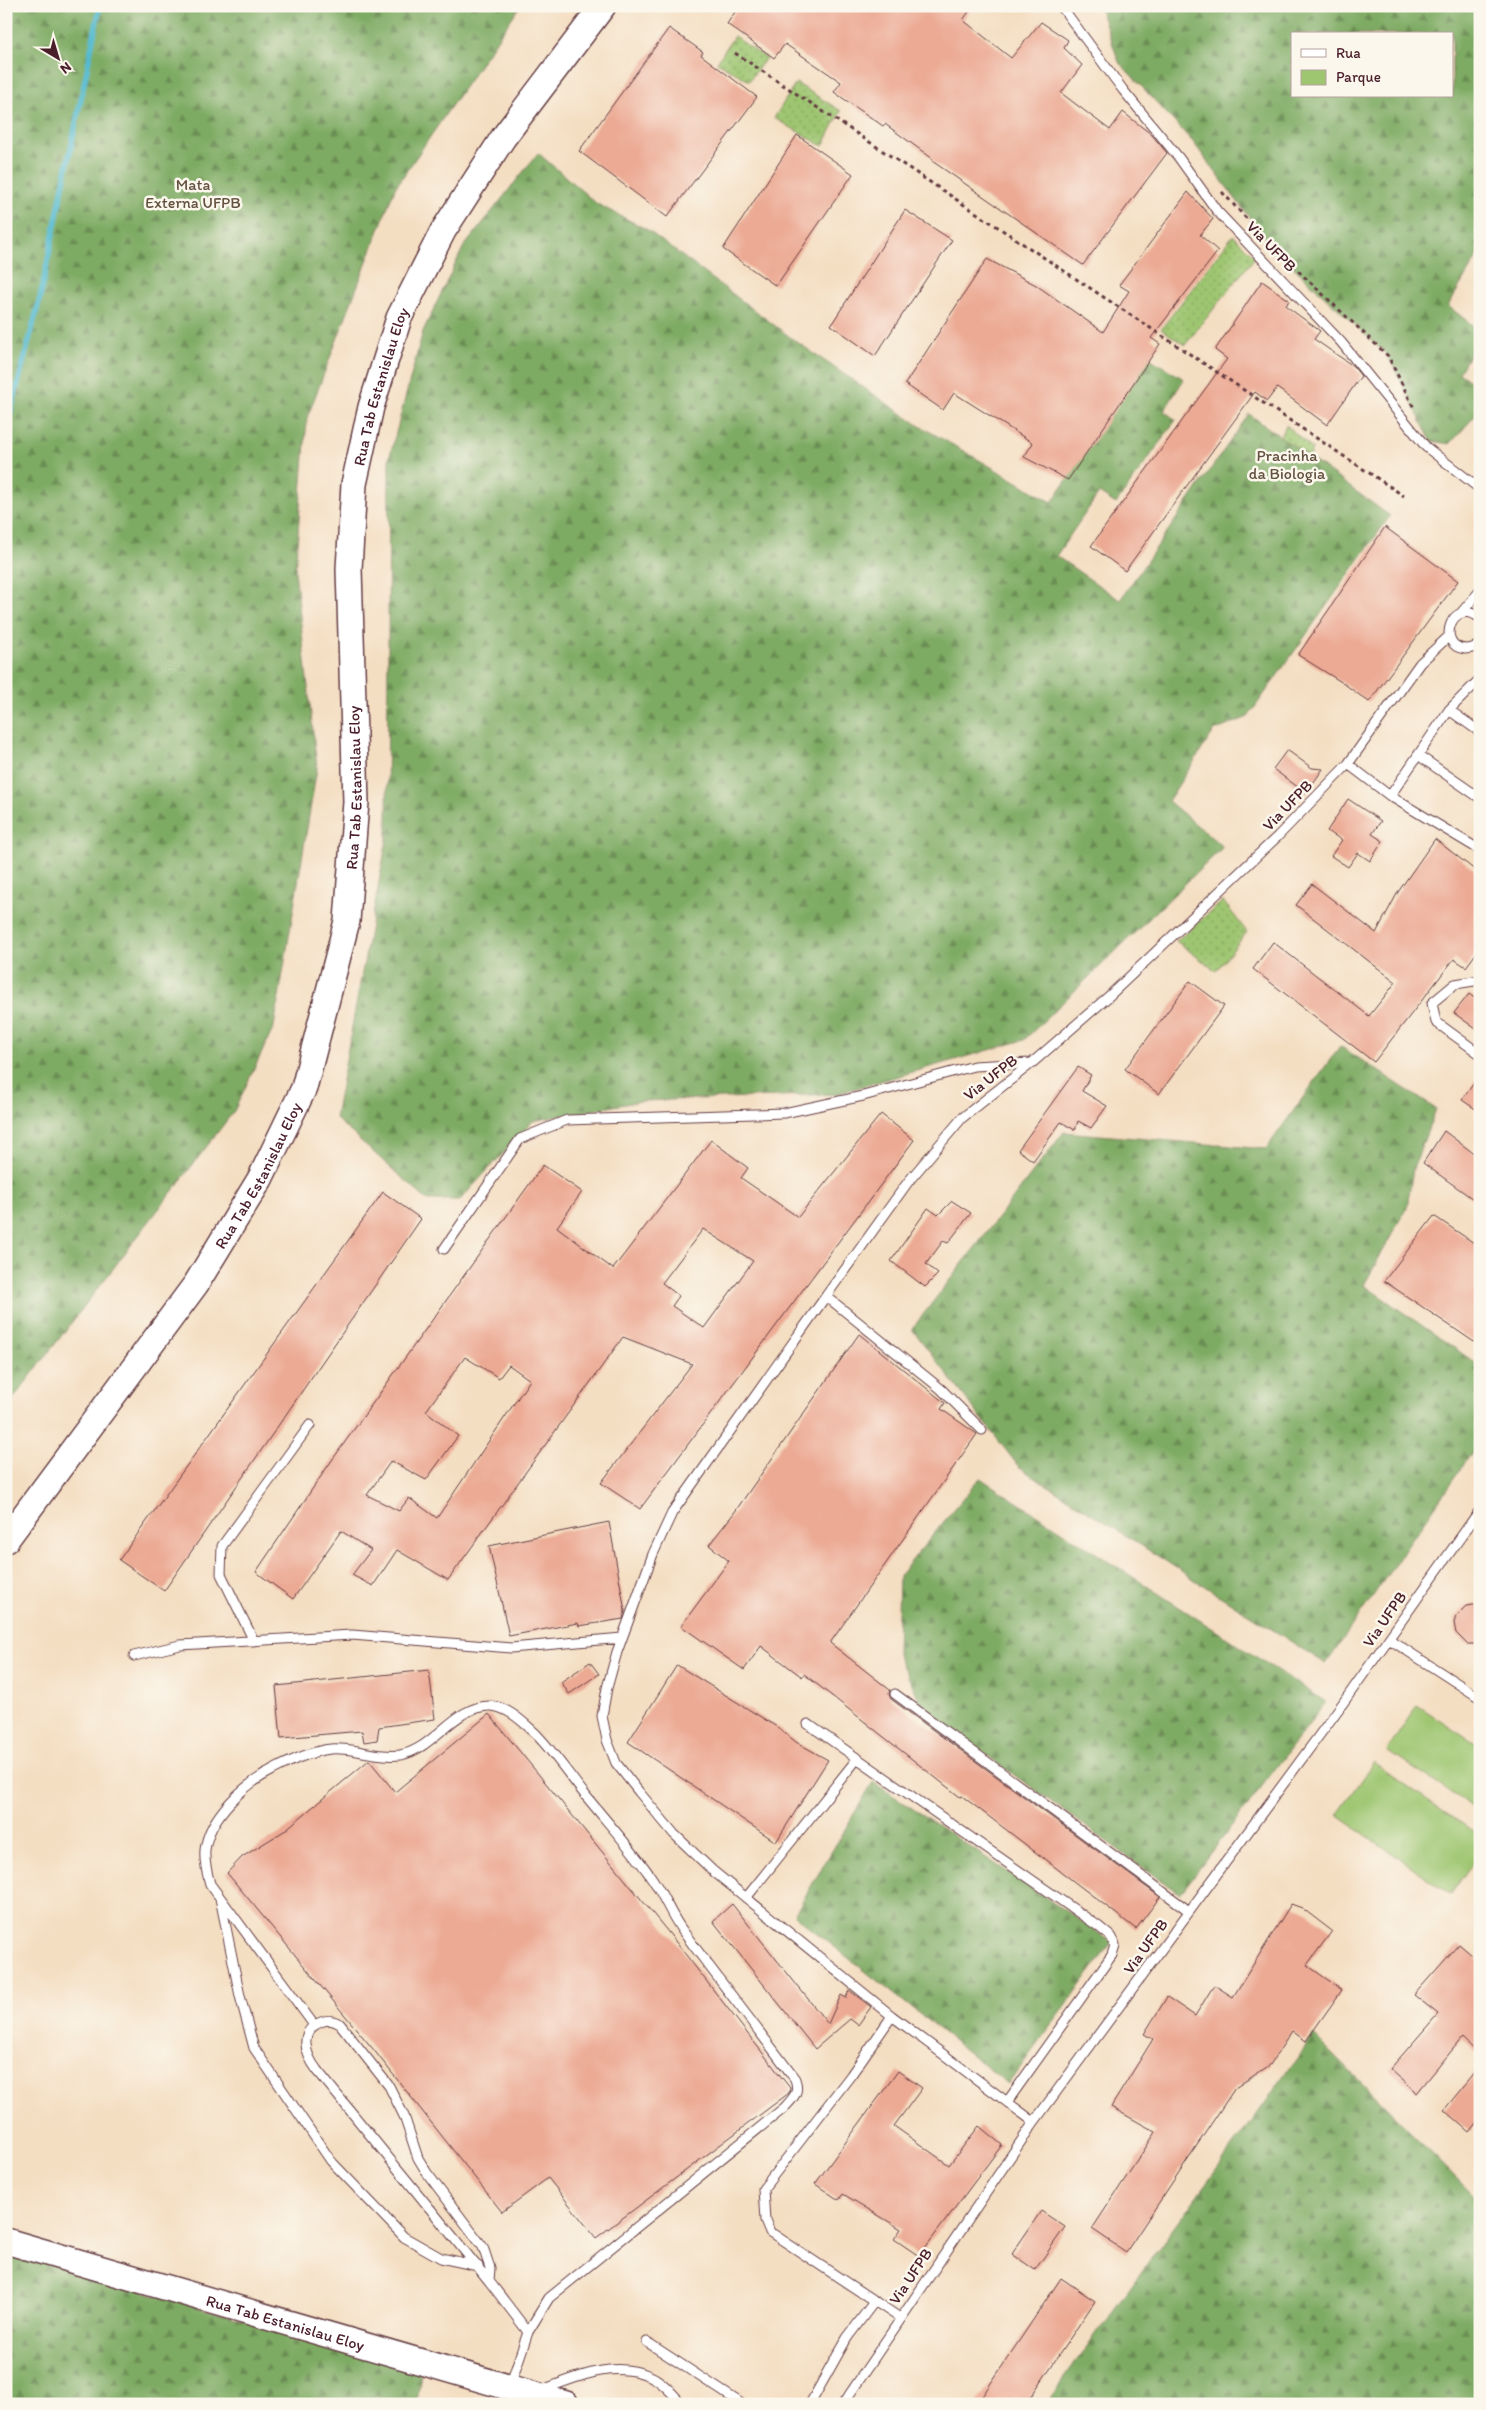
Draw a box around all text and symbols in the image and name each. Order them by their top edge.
north arrow [32,32,82,82]
legend [1291,32,1454,98]
text: Rua [1336,44,1361,62]
text: N [57,58,75,77]
text: Parque [1336,68,1381,86]
park label: Mata Externa UFPB [145,175,241,212]
street label: Via UFPB [1243,217,1301,276]
street label: Rua Tab Estanislau Eloy [349,304,413,468]
park label: Pracinha da Biologia [1249,446,1326,483]
street label: Rua Tab Estanislau Eloy [342,705,366,870]
street label: Via UFPB [1258,776,1316,835]
street label: Via UFPB [959,1050,1021,1104]
street label: Rua Tab Estanislau Eloy [211,1099,306,1252]
street label: Via UFPB [1358,1588,1410,1651]
street label: Via UFPB [1119,1915,1172,1978]
street label: Via UFPB [885,2245,936,2308]
street label: Rua Tab Estanislau Eloy [204,2291,367,2355]

